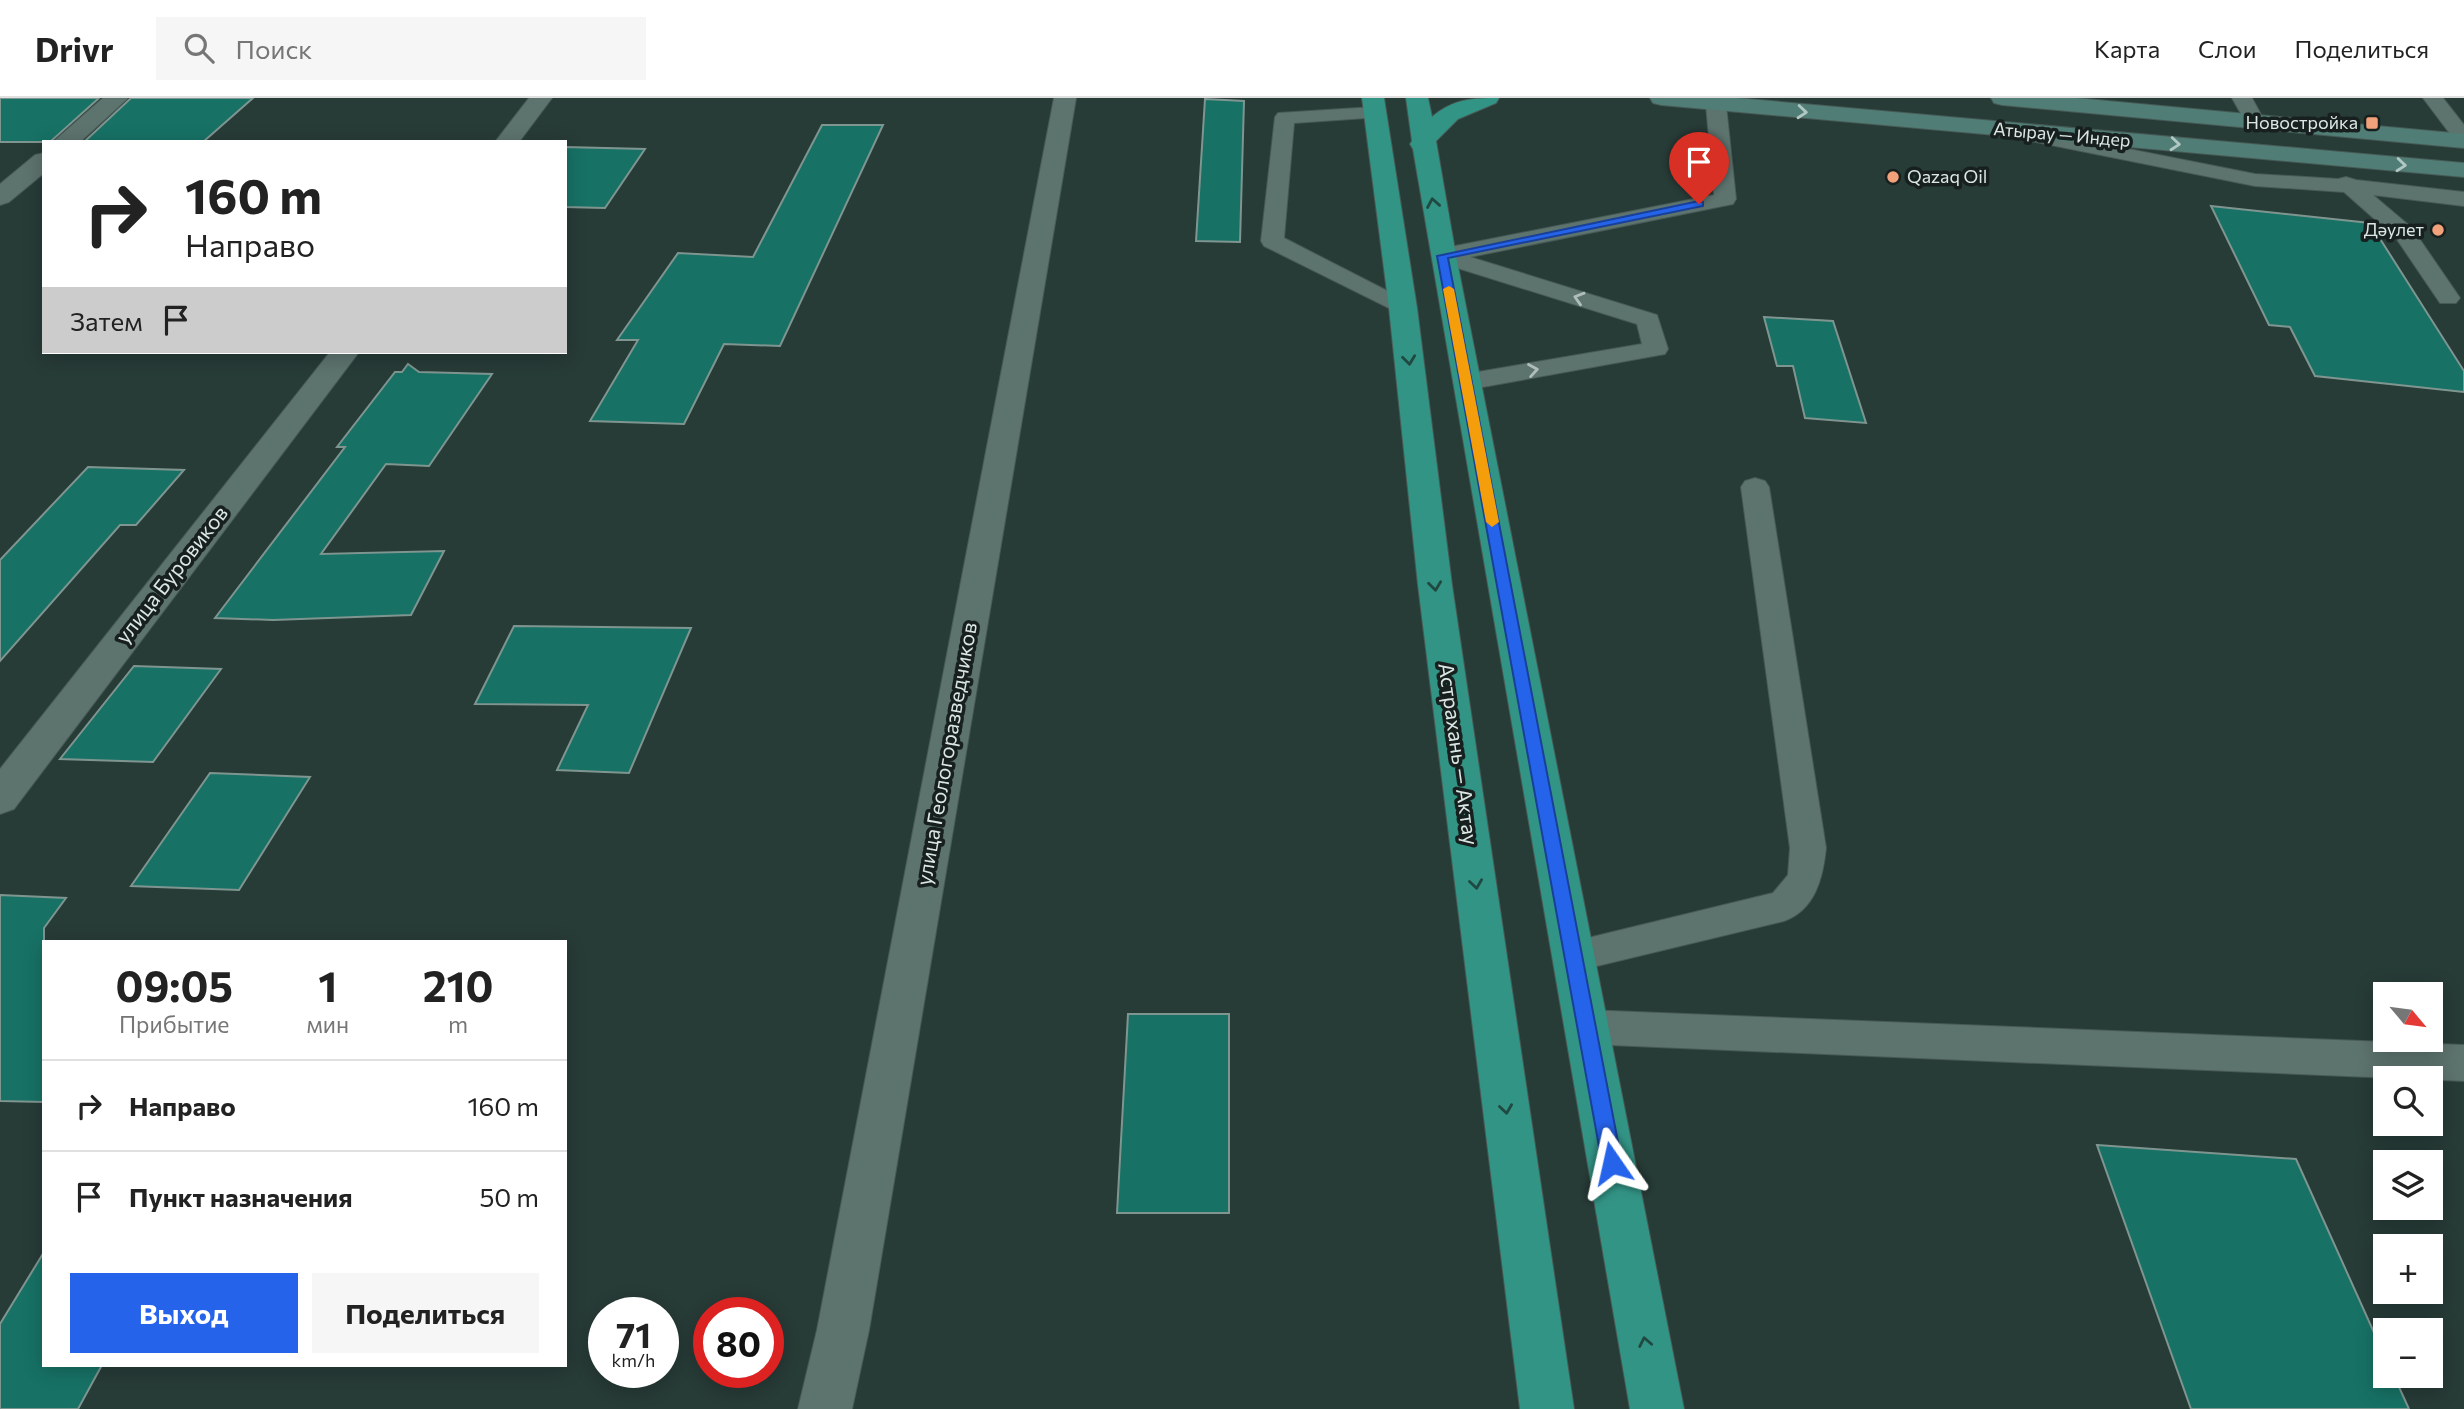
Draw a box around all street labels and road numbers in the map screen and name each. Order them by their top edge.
street label: Атырау — Индер [1993,117,2132,151]
street label: улица Буровиков [109,500,232,648]
street label: улица Геологоразведчиков [910,620,981,887]
street label: Астрахань — Актау [1434,661,1485,847]

